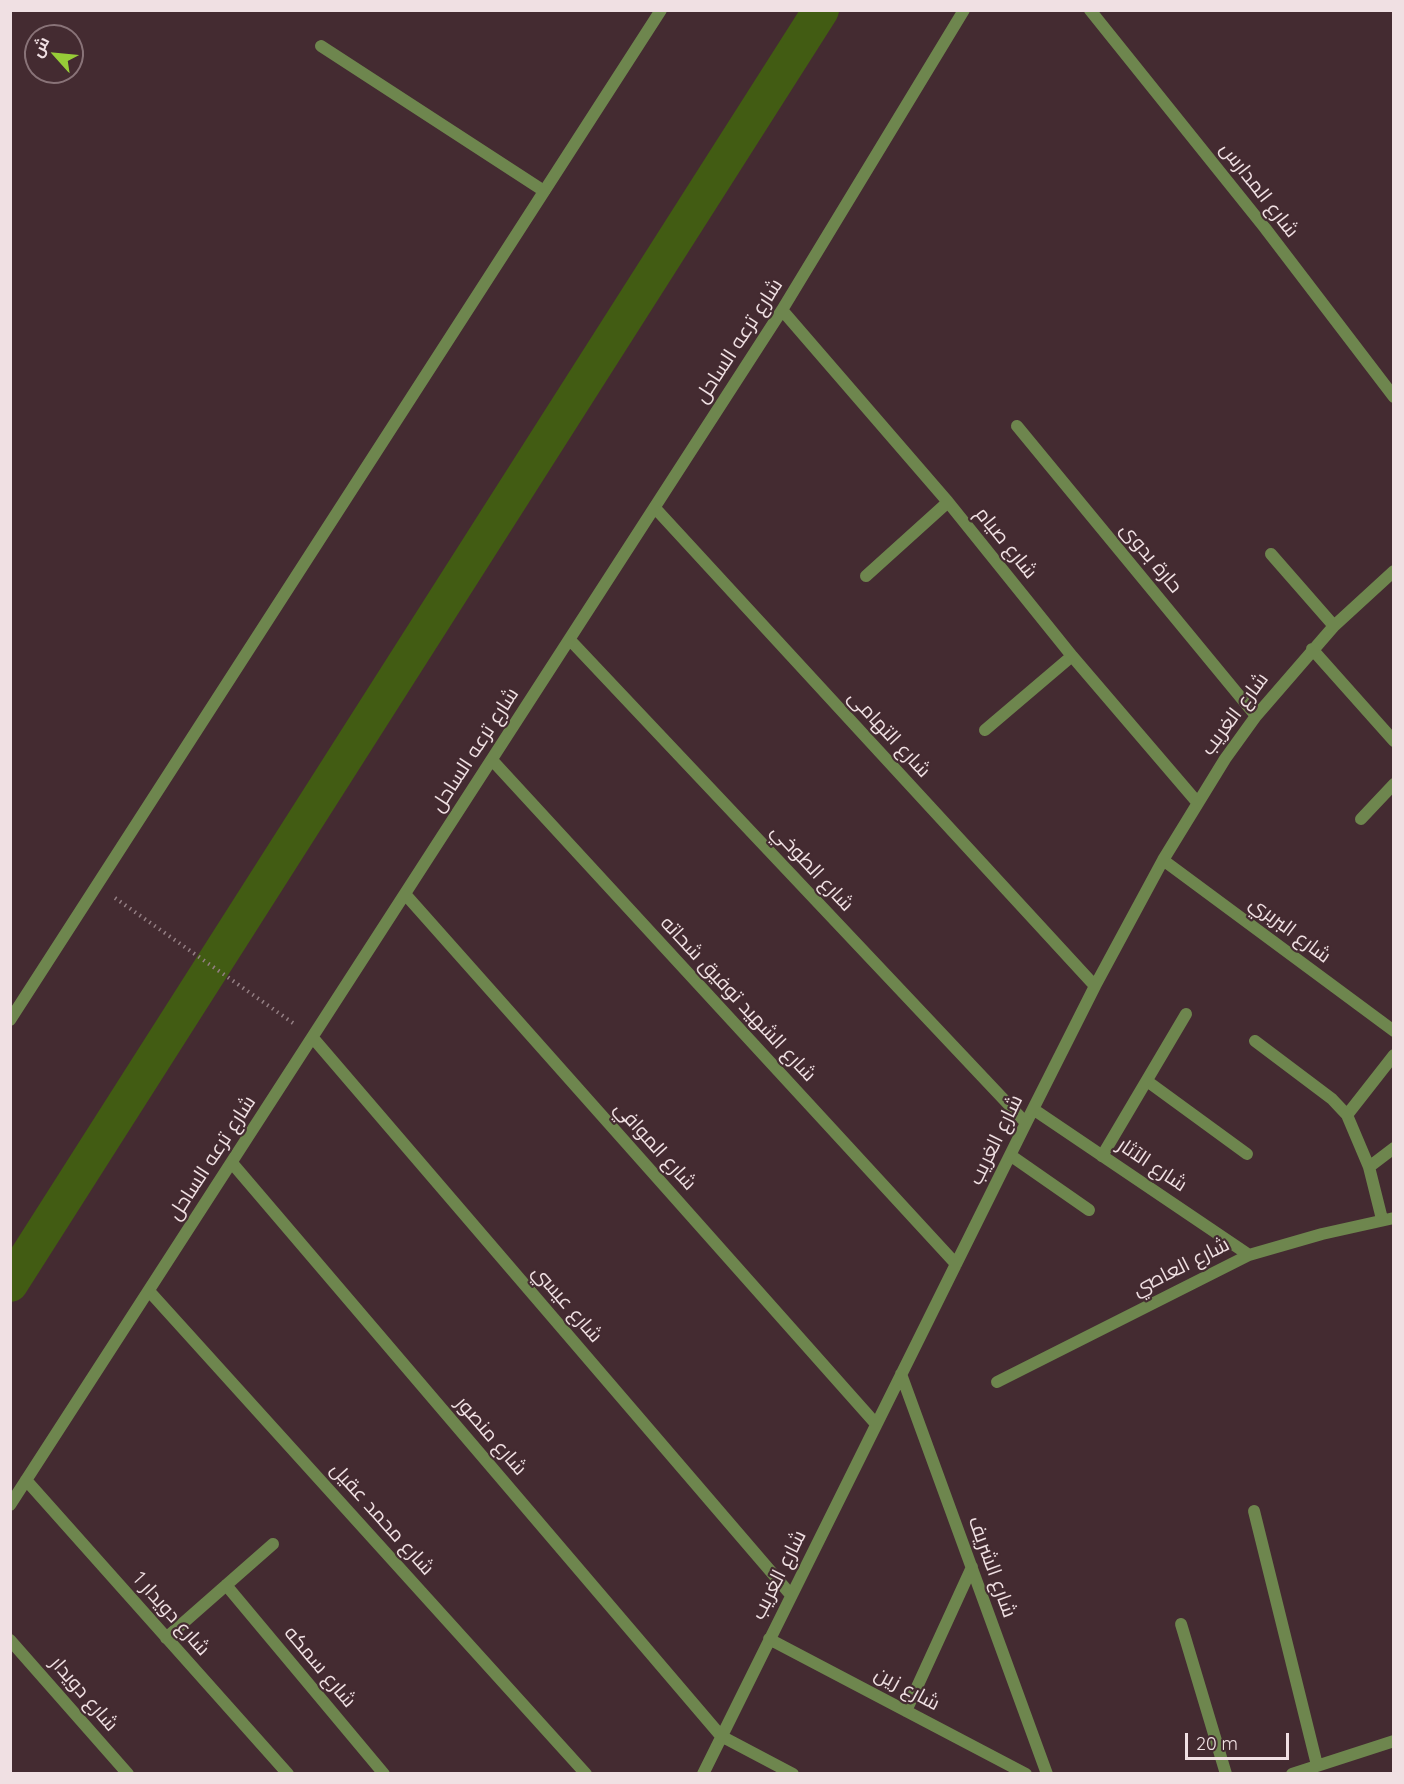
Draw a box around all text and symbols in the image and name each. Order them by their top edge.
north arrow [24,24,84,84]
text: ش [26,33,53,60]
street label: شارع المدارس [1214,138,1304,242]
street label: شارع ترعه الساحل [690,274,788,408]
street label: شارع صيام [970,502,1042,584]
street label: حارة بدوى [1115,518,1187,598]
street label: شارع الغريب [1196,668,1274,760]
street label: شارع ترعه الساحل [426,683,524,817]
street label: شارع التهامى [843,685,935,783]
street label: شارع الطوخي [766,819,858,917]
street label: شارع البربري [1244,891,1336,969]
street label: شارع الشهيد توفيق شحاته [655,911,821,1087]
street label: شارع ترعه الساحل [163,1091,261,1225]
street label: شارع الغريب [964,1091,1028,1189]
street label: شارع الموافي [609,1097,701,1195]
street label: شارع الآثار [1113,1133,1191,1197]
street label: شارع العاصي [1129,1232,1233,1302]
street label: شارع عيسي [527,1260,607,1348]
street label: شارع منصور [450,1392,532,1480]
street label: شارع محمد عقيل [325,1458,439,1580]
street label: شارع الشريف [963,1513,1021,1621]
street label: شارع الغريب [746,1526,812,1624]
street label: شارع دويدار 1 [127,1567,215,1661]
street label: شارع سمكه [279,1621,361,1713]
street label: شارع دويدار [45,1652,123,1736]
street label: شارع زين [870,1662,944,1716]
scale bar [1188,1721,1292,1759]
text: 20 m [1196,1732,1238,1755]

